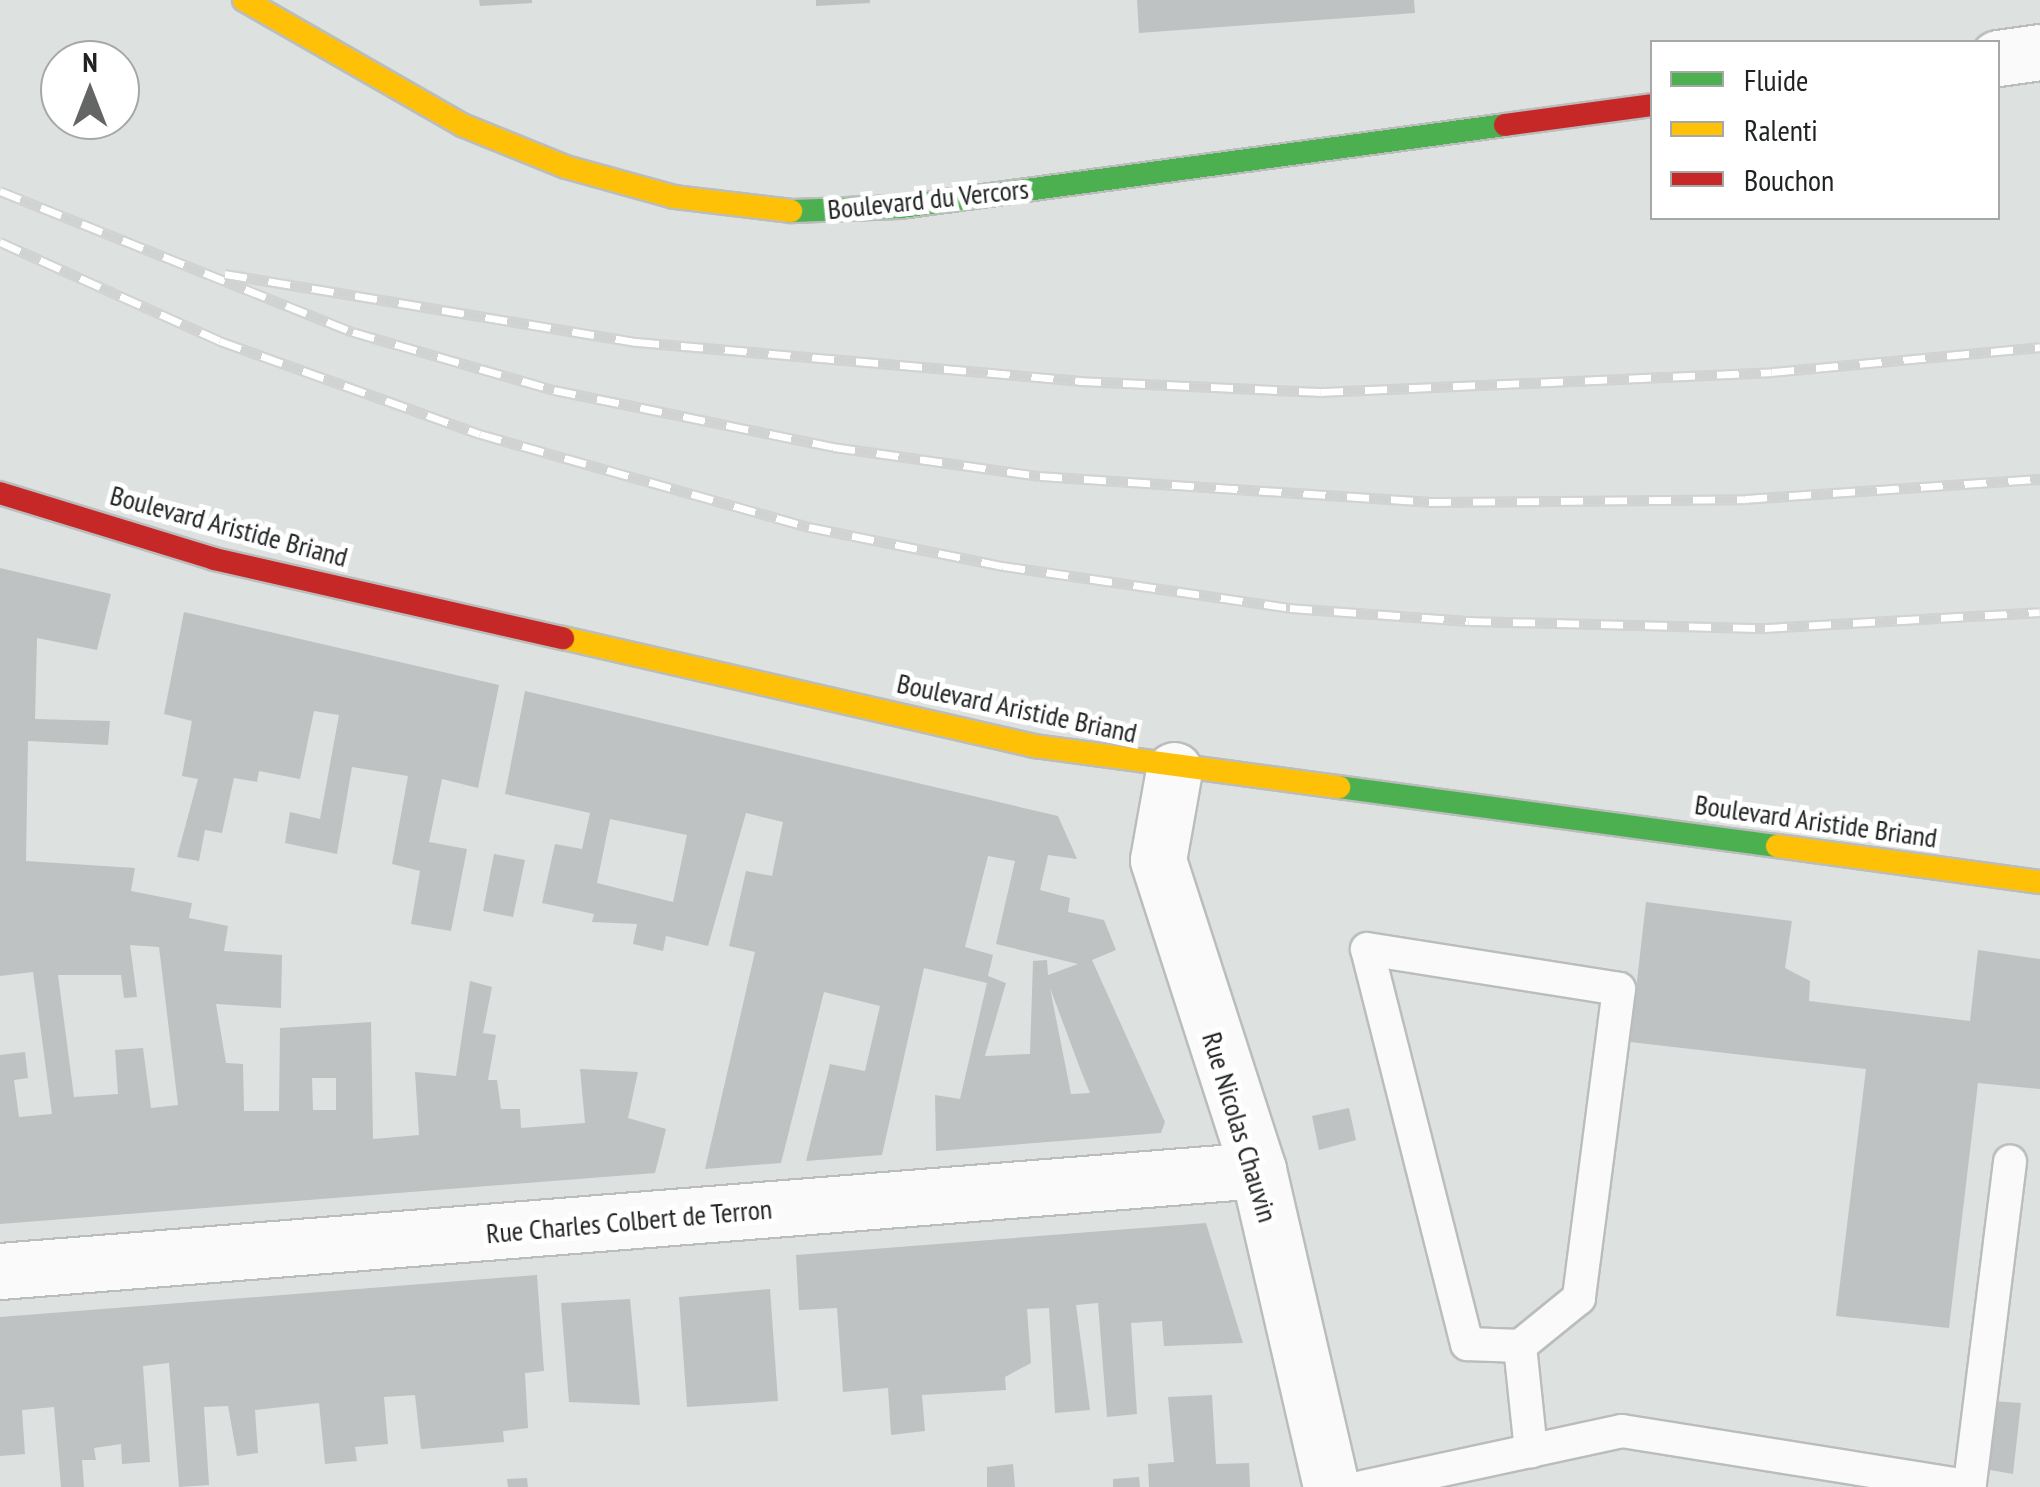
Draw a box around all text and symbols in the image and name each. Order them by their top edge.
north arrow [40,40,140,140]
legend [1650,40,2000,220]
text: N [82,43,98,80]
text: Fluide [1744,60,1808,99]
text: Ralenti [1744,110,1818,149]
text: Bouchon [1744,160,1834,199]
street label: Boulevard du Vercors [825,172,1031,226]
street label: Boulevard Aristide Briand [106,478,352,574]
street label: Boulevard Aristide Briand [894,666,1140,750]
street label: Boulevard Aristide Briand [1692,787,1940,855]
street label: Rue Nicolas Chauvin [1195,1028,1285,1226]
street label: Rue Charles Colbert de Terron [484,1192,774,1250]

